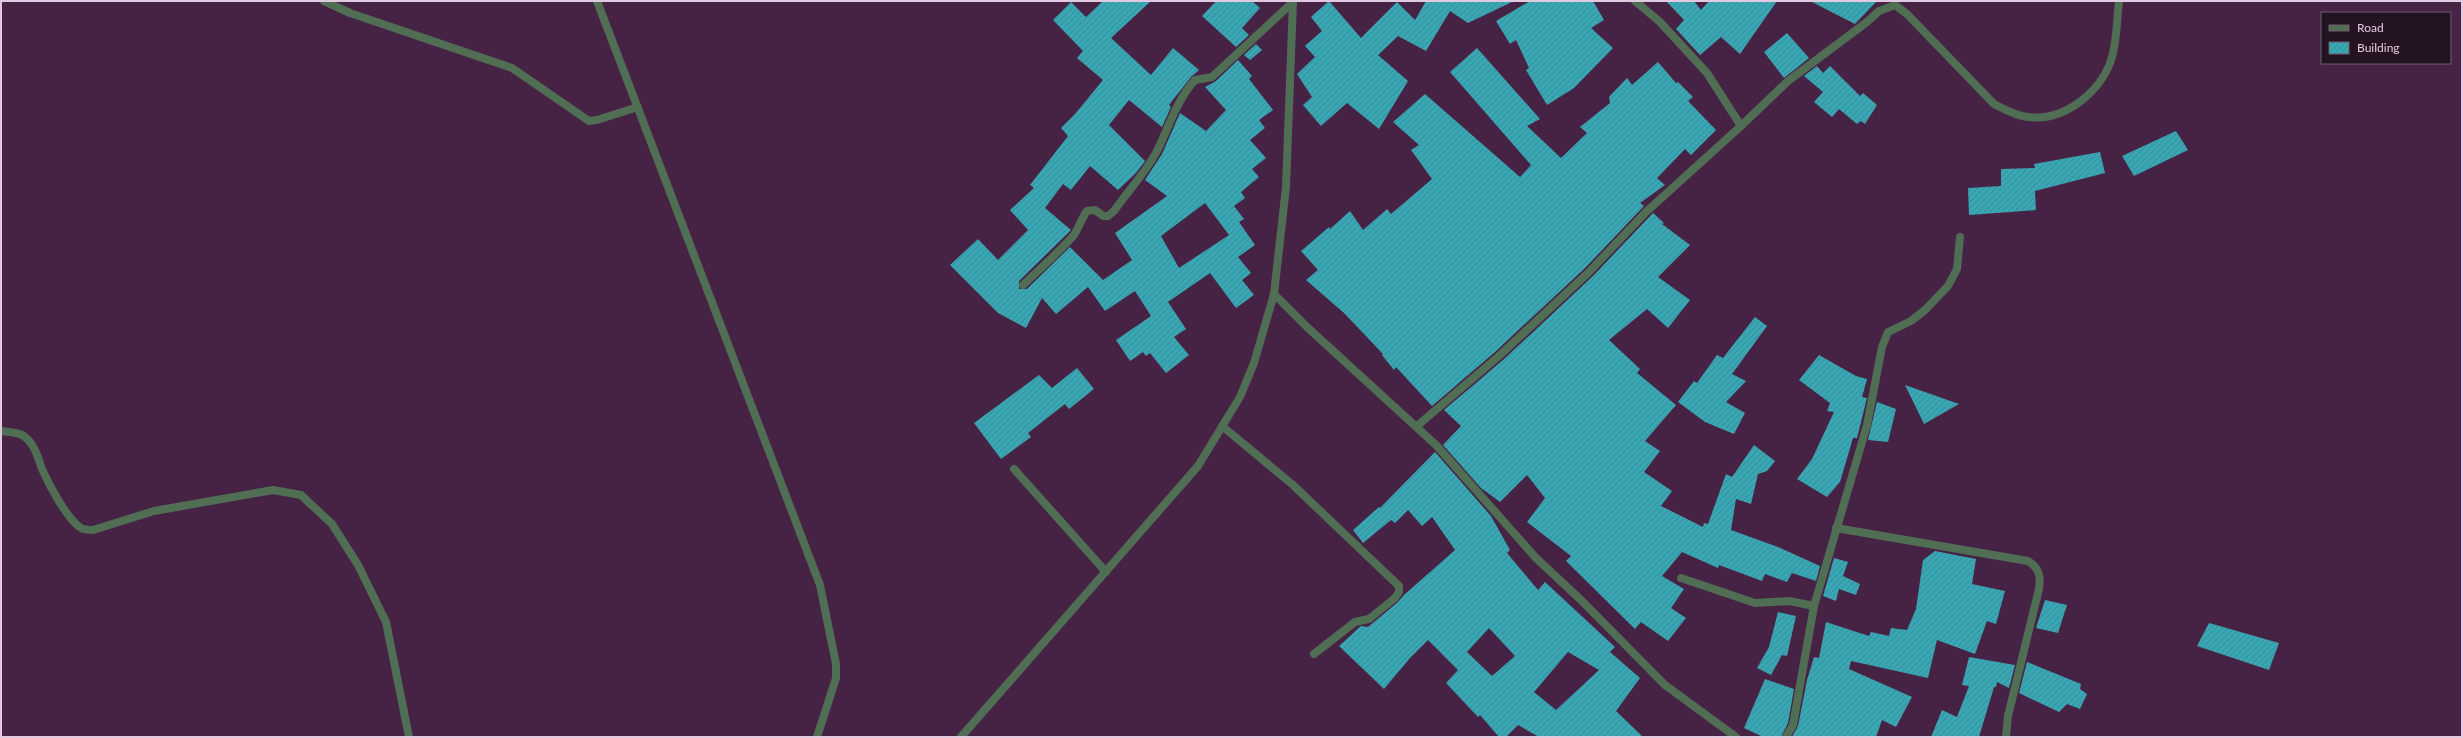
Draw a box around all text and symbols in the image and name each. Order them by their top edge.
legend [2321,12,2451,64]
text: Road [2357,20,2384,35]
text: Building [2357,40,2400,55]

